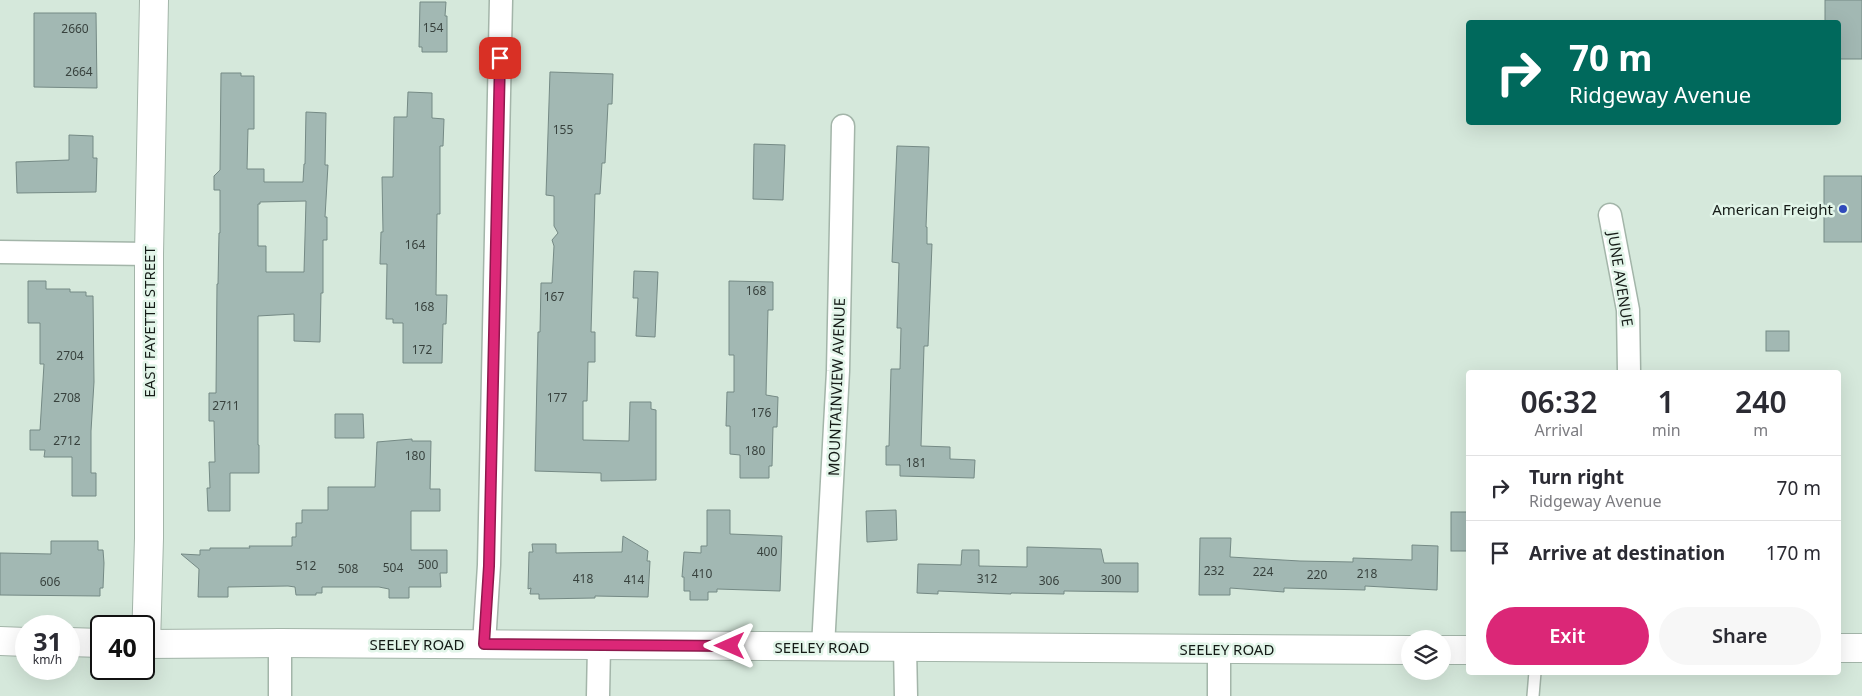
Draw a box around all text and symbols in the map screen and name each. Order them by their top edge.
house number: 154 [423,19,443,36]
house number: 2660 [61,20,89,37]
text: 70 m [1569,34,1652,81]
pin [479,37,521,79]
icon: right [1486,40,1551,105]
icon: arrive [486,44,514,72]
house number: 2664 [65,63,93,80]
text: Ridgeway Avenue [1569,79,1751,109]
house number: 155 [553,121,573,138]
place label: American Freight [1712,199,1834,219]
marker: American Freight [1837,203,1849,215]
street label: JUNE AVENUE [1603,228,1638,328]
house number: 164 [405,236,425,253]
street label: EAST FAYETTE STREET [139,246,159,398]
house number: 168 [746,282,766,299]
house number: 167 [544,288,564,305]
house number: 168 [414,298,434,315]
street label: MOUNTAINVIEW AVENUE [823,298,849,476]
house number: 172 [412,341,432,358]
house number: 2704 [56,347,84,364]
text: 06:32 [1520,381,1597,422]
text: 1 [1658,381,1675,422]
text: 240 [1735,381,1787,422]
house number: 2708 [53,389,81,406]
house number: 177 [547,389,567,406]
house number: 2711 [212,397,240,414]
house number: 176 [751,404,771,421]
text: Arrival [1534,419,1583,441]
text: min [1652,419,1681,441]
text: m [1753,419,1768,441]
house number: 2712 [53,432,81,449]
house number: 180 [745,442,765,459]
house number: 180 [405,447,425,464]
house number: 181 [906,454,926,471]
text: Turn right [1529,464,1624,490]
icon: right [1486,474,1514,502]
text: 70 m [1777,475,1821,501]
text: Ridgeway Avenue [1529,490,1662,512]
icon: arrive [1486,539,1514,567]
text: Arrive at destination [1529,540,1725,566]
text: 170 m [1766,540,1821,566]
house number: 400 [757,543,777,560]
house number: 500 [418,556,438,573]
house number: 512 [296,557,316,574]
house number: 504 [383,559,403,576]
house number: 508 [338,560,358,577]
house number: 232 [1204,562,1224,579]
house number: 224 [1253,563,1273,580]
house number: 410 [692,565,712,582]
house number: 218 [1357,565,1377,582]
house number: 220 [1307,566,1327,583]
house number: 418 [573,570,593,587]
house number: 312 [977,570,997,587]
house number: 414 [624,571,644,588]
house number: 300 [1101,571,1121,588]
house number: 306 [1039,572,1059,589]
house number: 606 [40,573,60,590]
button: Exit [1486,607,1649,665]
button: Share [1659,607,1821,665]
speed limit sign: 40 [90,615,155,680]
position arrow [703,619,755,671]
text: 31 [33,624,62,658]
map controls [1401,630,1451,680]
button: layers [1401,630,1451,680]
street label: SEELEY ROAD [370,634,464,654]
street label: SEELEY ROAD [775,637,869,657]
street label: SEELEY ROAD [1180,639,1274,659]
text: km/h [33,651,62,668]

